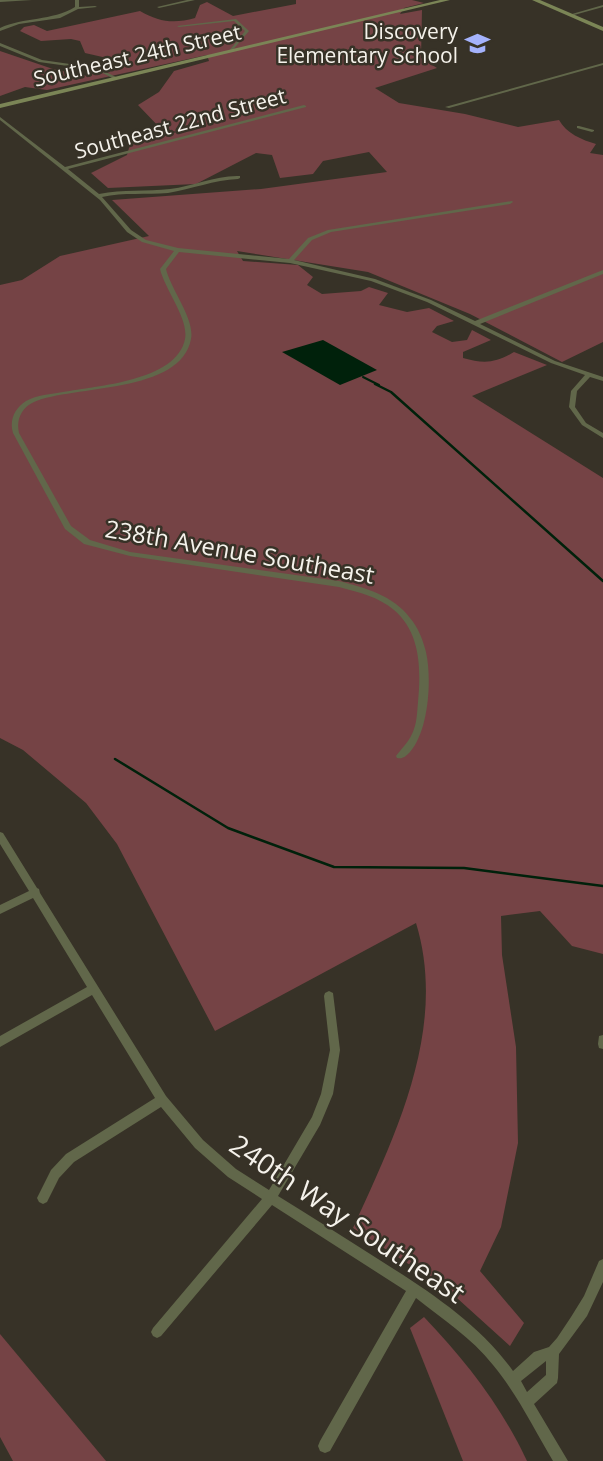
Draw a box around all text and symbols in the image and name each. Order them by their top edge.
street label: Southeast 24th Street [30,17,244,93]
place label: Discovery Elementary School [276,17,458,69]
school or university icon: Discovery Elementary School [464,29,492,57]
street label: Southeast 22nd Street [71,81,289,165]
street label: 238th Avenue Southeast [103,511,377,591]
street label: 240th Way Southeast [223,1125,473,1311]

